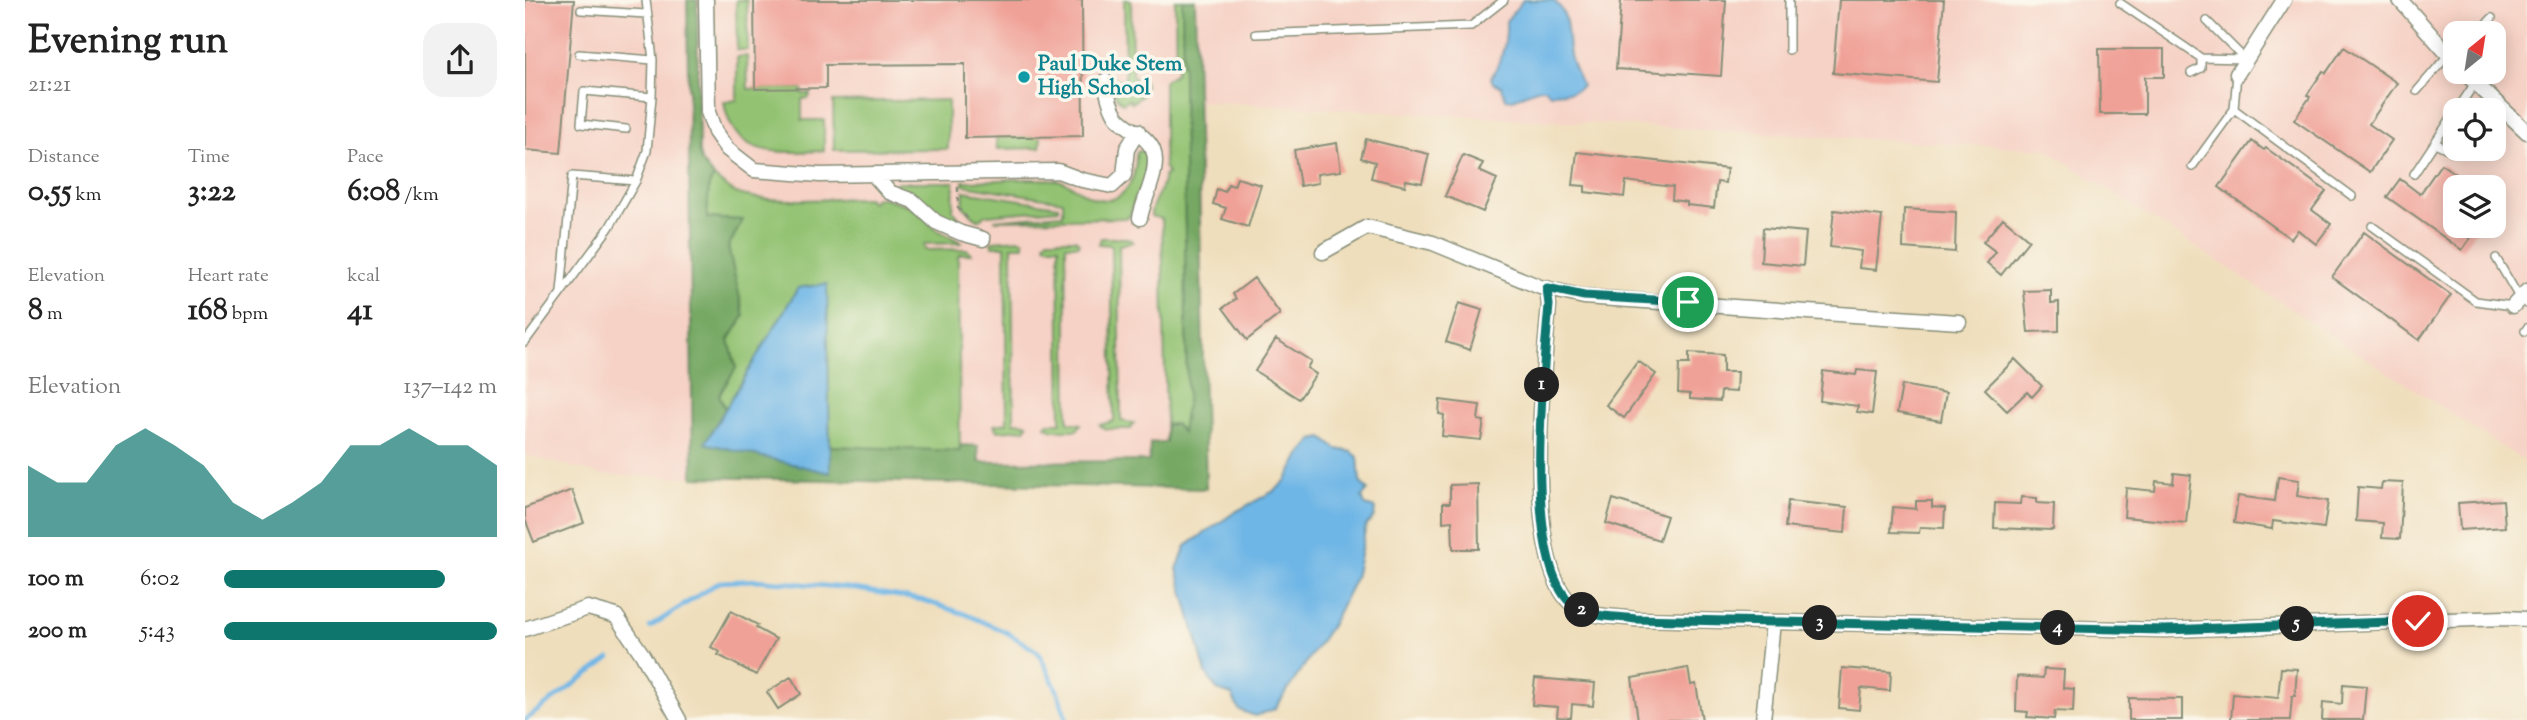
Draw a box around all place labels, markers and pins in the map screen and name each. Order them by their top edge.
place label: Paul Duke Stem High School [1038,50,1183,104]
marker: Paul Duke Stem High School [1016,69,1032,85]
pin [1658,272,1718,332]
pin: 1 [1525,368,1559,402]
pin [2388,591,2448,651]
pin: 2 [1565,592,1599,628]
pin: 3 [1803,606,1837,640]
pin: 5 [2279,606,2315,642]
pin: 4 [2041,610,2075,646]

